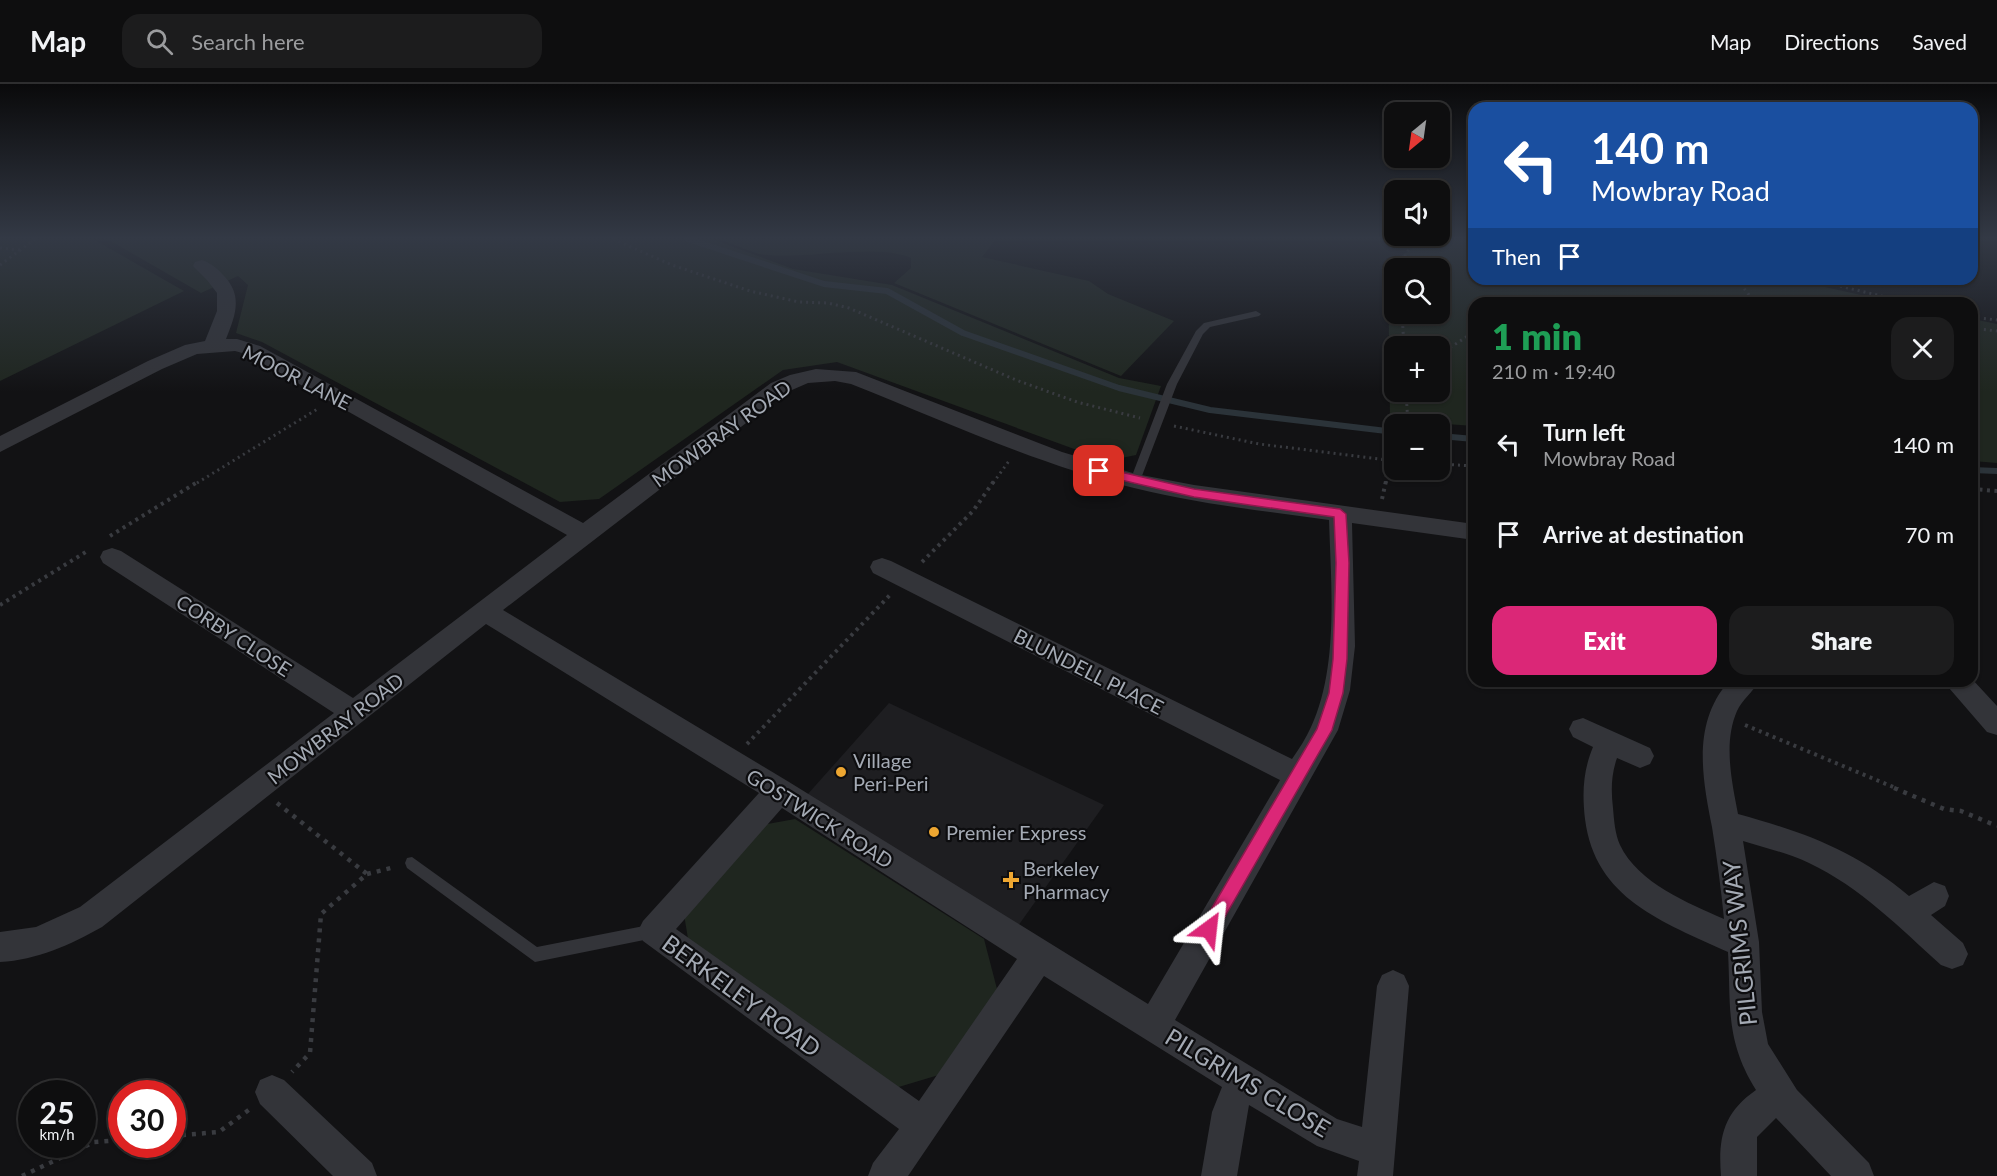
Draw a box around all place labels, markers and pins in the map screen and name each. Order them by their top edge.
pin [1073,445,1124,496]
place label: Village Peri-Peri [853,748,929,795]
marker: Village Peri-Peri [834,765,848,779]
place label: Premier Express [946,820,1087,844]
marker: Premier Express [927,825,941,839]
place label: Berkeley Pharmacy [1023,856,1110,903]
marker: Berkeley Pharmacy [1004,873,1018,887]

